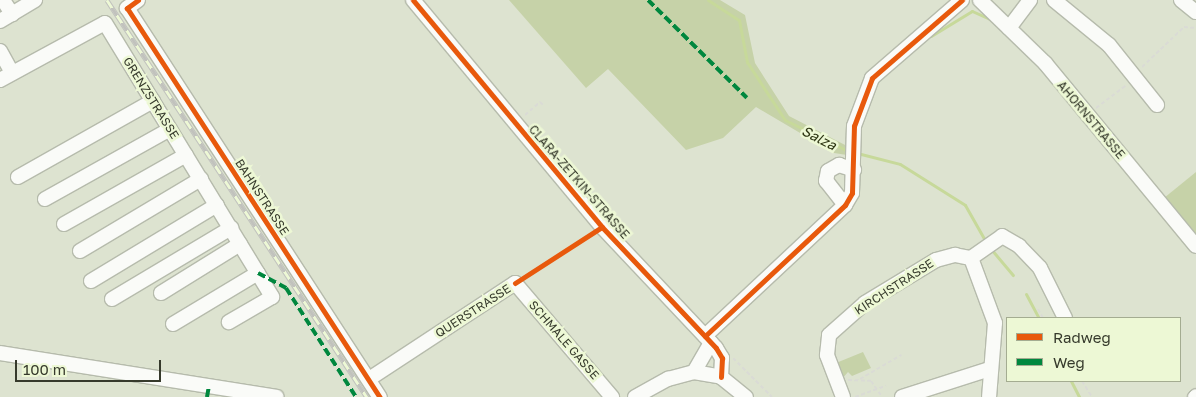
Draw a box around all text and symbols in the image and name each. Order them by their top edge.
street label: GRENZSTRASSE [120,54,182,142]
street label: AHORNSTRASSE [1054,78,1128,162]
street label: CLARA-ZETKIN-STRASSE [526,122,632,242]
water label: Salza [799,122,839,154]
street label: BAHNSTRASSE [232,156,292,238]
street label: KIRCHSTRASSE [852,256,936,318]
street label: QUERSTRASSE [433,281,513,341]
street label: SCHMALE GASSE [526,298,602,382]
legend [1006,317,1181,382]
text: Radweg [1053,328,1111,346]
scale bar [18,350,164,382]
text: Weg [1053,353,1085,371]
text: 100 m [23,360,66,378]

